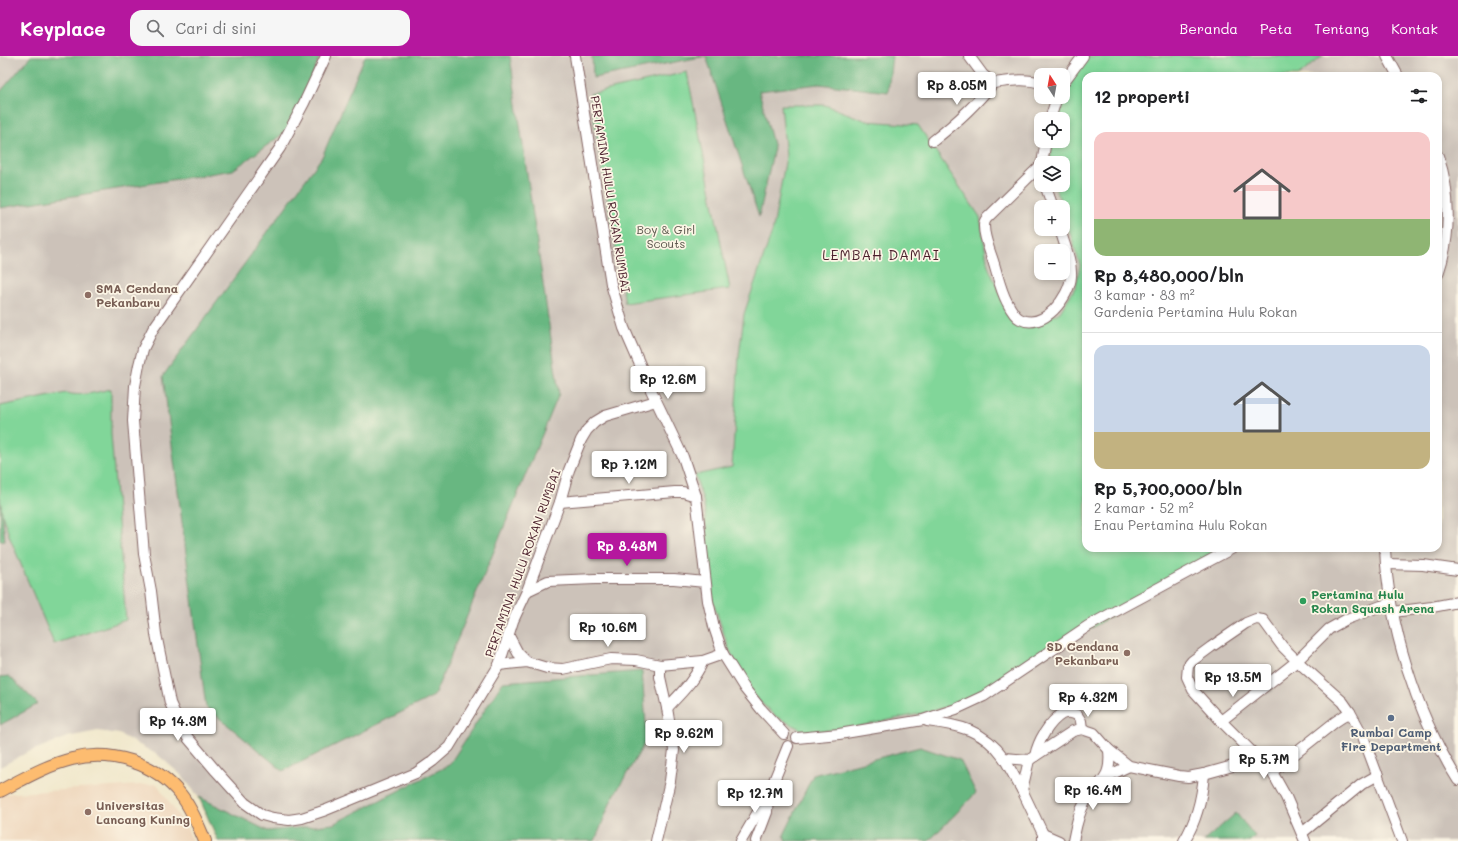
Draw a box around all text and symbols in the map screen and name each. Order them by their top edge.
search box [130,10,410,46]
text: Keyplace [20,16,106,41]
icon: search [144,17,166,39]
text: Cari di sini [176,18,256,38]
text: Beranda [1180,19,1238,38]
text: Peta [1260,19,1292,38]
text: Tentang [1314,19,1369,38]
text: Kontak [1391,19,1438,38]
north arrow [1034,68,1070,104]
map controls [1034,68,1070,280]
pin: Rp 8.05M [916,72,998,106]
text: Rp 8.05M [927,76,987,93]
text: 12 properti [1094,85,1190,107]
icon: filters [1408,85,1430,107]
street label: PERTAMINA HULU ROKAN RUMBAI [588,94,634,294]
button: locate [1034,112,1070,148]
button: layers [1034,156,1070,192]
icon: home [1226,158,1298,230]
button: + [1034,200,1070,236]
park label: Boy & Girl Scouts [637,221,695,251]
button: − [1034,244,1070,280]
district label: LEMBAH DAMAI [822,245,940,264]
text: Rp 8,480,000/bln [1094,264,1244,286]
place label: SMA Cendana Pekanbaru [96,280,178,310]
text: 3 kamar · 83 m² [1094,286,1195,303]
marker: SMA Cendana Pekanbaru [83,290,93,300]
text: Gardenia Pertamina Hulu Rokan [1094,303,1297,320]
pin: Rp 12.6M [627,366,709,400]
text: Rp 12.6M [639,370,697,387]
icon: home [1226,371,1298,443]
pin: Rp 7.12M [588,451,670,485]
text: Rp 7.12M [601,455,657,472]
street label: PERTAMINA HULU ROKAN RUMBAI [480,467,564,659]
text: Rp 5,700,000/bln [1094,477,1242,499]
text: 2 kamar · 52 m² [1094,499,1194,516]
text: Enau Pertamina Hulu Rokan [1094,516,1267,533]
pin: Rp 8.48M [586,533,668,567]
text: Rp 8.48M [597,537,657,554]
place label: Pertamina Hulu Rokan Squash Arena [1311,586,1435,616]
marker: Pertamina Hulu Rokan Squash Arena [1298,596,1308,606]
pin: Rp 10.6M [567,614,649,648]
text: Rp 10.6M [579,618,637,635]
place label: SD Cendana Pekanbaru [1046,638,1119,668]
marker: SD Cendana Pekanbaru [1122,648,1132,658]
pin: Rp 13.5M [1192,664,1274,698]
text: Rp 13.5M [1204,668,1262,685]
pin: Rp 4.32M [1047,684,1129,718]
text: Rp 4.32M [1058,688,1118,705]
pin: Rp 14.3M [137,708,219,742]
text: Rp 14.3M [149,712,207,729]
marker: Rumbai Camp Fire Department [1386,713,1396,723]
pin: Rp 9.62M [643,720,725,754]
text: Rp 9.62M [654,724,714,741]
place label: Rumbai Camp Fire Department [1341,724,1441,754]
pin: Rp 5.7M [1227,746,1301,780]
text: Rp 5.7M [1238,750,1290,767]
pin: Rp 16.4M [1052,777,1134,811]
pin: Rp 12.7M [714,780,796,814]
text: Rp 16.4M [1064,781,1122,798]
text: Rp 12.7M [727,784,783,801]
place label: Universitas Lancang Kuning [96,797,190,827]
marker: Universitas Lancang Kuning [83,807,93,817]

